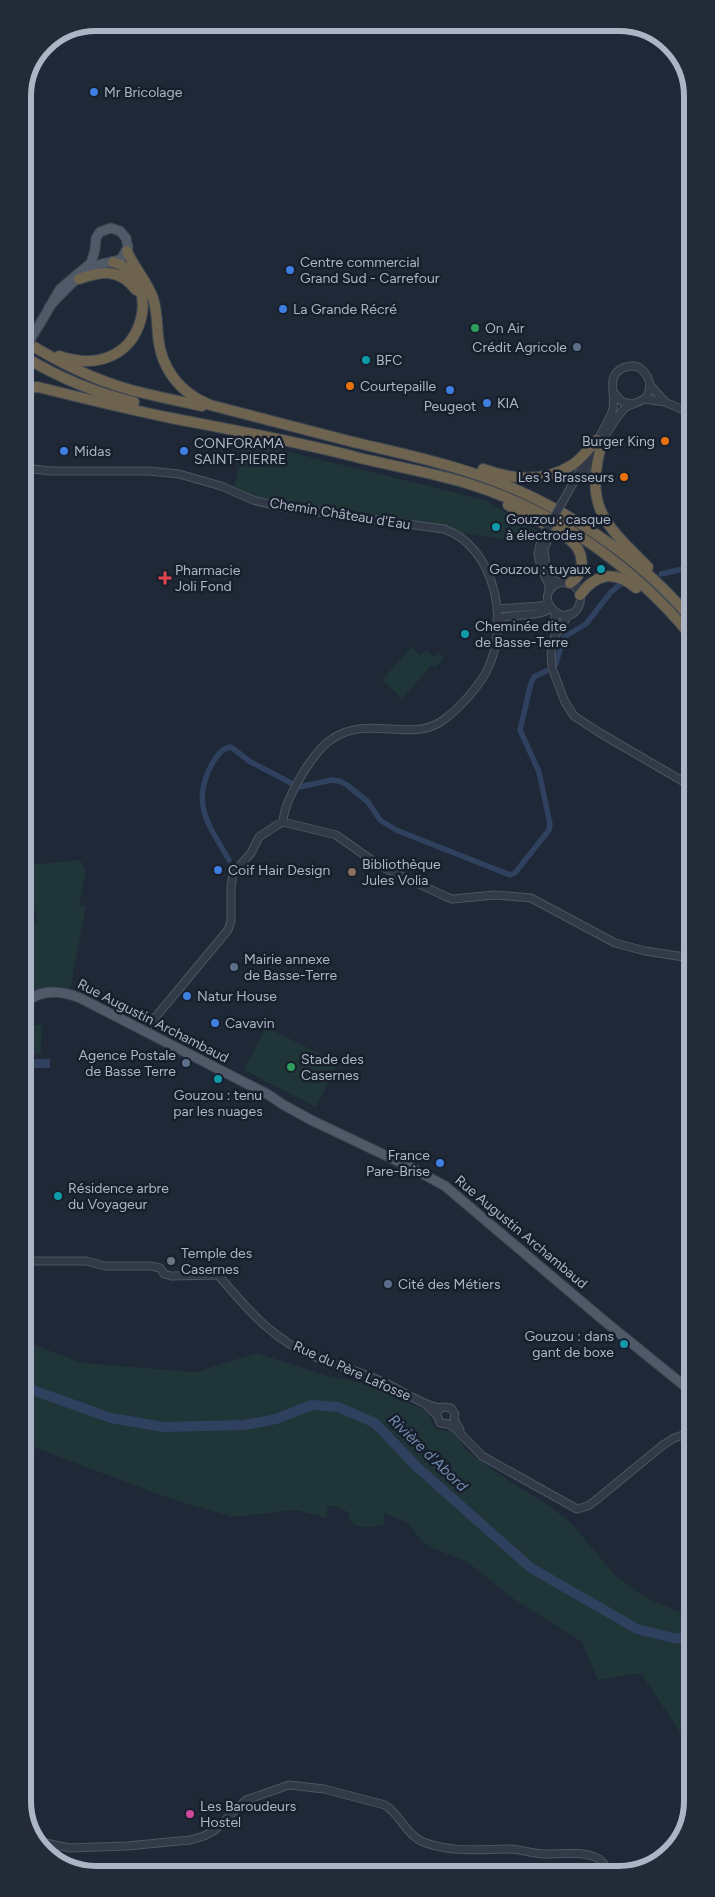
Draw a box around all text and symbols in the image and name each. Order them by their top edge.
place label: Mr Bricolage [104,84,183,101]
marker: Mr Bricolage [88,86,100,98]
place label: Centre commercial Grand Sud - Carrefour [300,254,440,287]
marker: Centre commercial Grand Sud - Carrefour [284,264,296,276]
place label: La Grande Récré [293,301,397,318]
marker: La Grande Récré [277,303,289,315]
place label: On Air [485,320,525,337]
marker: On Air [469,322,481,334]
place label: Crédit Agricole [472,339,567,356]
marker: Crédit Agricole [571,341,583,353]
place label: BFC [376,352,402,369]
marker: BFC [360,354,372,366]
place label: Courtepaille [360,378,436,395]
marker: Courtepaille [344,380,356,392]
marker: Peugeot [444,384,456,396]
place label: KIA [497,395,519,412]
marker: KIA [481,397,493,409]
place label: Peugeot [424,398,476,415]
place label: Burger King [582,433,655,450]
place label: CONFORAMA SAINT-PIERRE [194,435,286,468]
marker: Burger King [659,435,671,447]
place label: Midas [74,443,111,460]
marker: Midas [58,445,70,457]
marker: CONFORAMA SAINT-PIERRE [178,445,190,457]
place label: Les 3 Brasseurs [518,469,614,486]
marker: Les 3 Brasseurs [618,471,630,483]
street label: Chemin Château d'Eau [268,494,412,534]
place label: Gouzou : casque à électrodes [506,511,611,544]
marker: Gouzou : casque à électrodes [490,521,502,533]
place label: Gouzou : tuyaux [489,561,591,578]
place label: Pharmacie Joli Fond [175,562,241,595]
marker: Gouzou : tuyaux [595,563,607,575]
marker: Pharmacie Joli Fond [159,572,171,584]
place label: Cheminée dite de Basse-Terre [475,618,568,651]
marker: Cheminée dite de Basse-Terre [459,628,471,640]
place label: Bibliothèque Jules Volia [362,856,441,889]
place label: Coif Hair Design [228,862,330,879]
marker: Coif Hair Design [212,864,224,876]
marker: Bibliothèque Jules Volia [346,866,358,878]
place label: Mairie annexe de Basse-Terre [244,951,337,984]
marker: Mairie annexe de Basse-Terre [228,961,240,973]
street label: Rue Augustin Archambaud [75,975,231,1067]
place label: Natur House [197,988,277,1005]
marker: Natur House [181,990,193,1002]
place label: Cavavin [225,1015,275,1032]
marker: Cavavin [209,1017,221,1029]
place label: Agence Postale de Basse Terre [79,1047,176,1080]
place label: Stade des Casernes [301,1051,364,1084]
marker: Agence Postale de Basse Terre [180,1057,192,1069]
marker: Stade des Casernes [285,1061,297,1073]
marker: Gouzou : tenu par les nuages [212,1073,224,1085]
place label: Gouzou : tenu par les nuages [173,1087,263,1120]
place label: France Pare-Brise [366,1147,430,1180]
marker: France Pare-Brise [434,1157,446,1169]
street label: Rue Augustin Archambaud [451,1172,591,1292]
place label: Résidence arbre du Voyageur [68,1180,169,1213]
marker: Résidence arbre du Voyageur [52,1190,64,1202]
place label: Temple des Casernes [181,1245,252,1278]
marker: Temple des Casernes [165,1255,177,1267]
place label: Cité des Métiers [398,1276,501,1293]
marker: Cité des Métiers [382,1278,394,1290]
place label: Gouzou : dans gant de boxe [524,1328,614,1361]
street label: Rue du Père Lafosse [291,1337,414,1405]
marker: Gouzou : dans gant de boxe [618,1338,630,1350]
water label: Rivière d'Abord [385,1411,471,1495]
place label: Les Baroudeurs Hostel [200,1798,296,1831]
marker: Les Baroudeurs Hostel [184,1808,196,1820]

